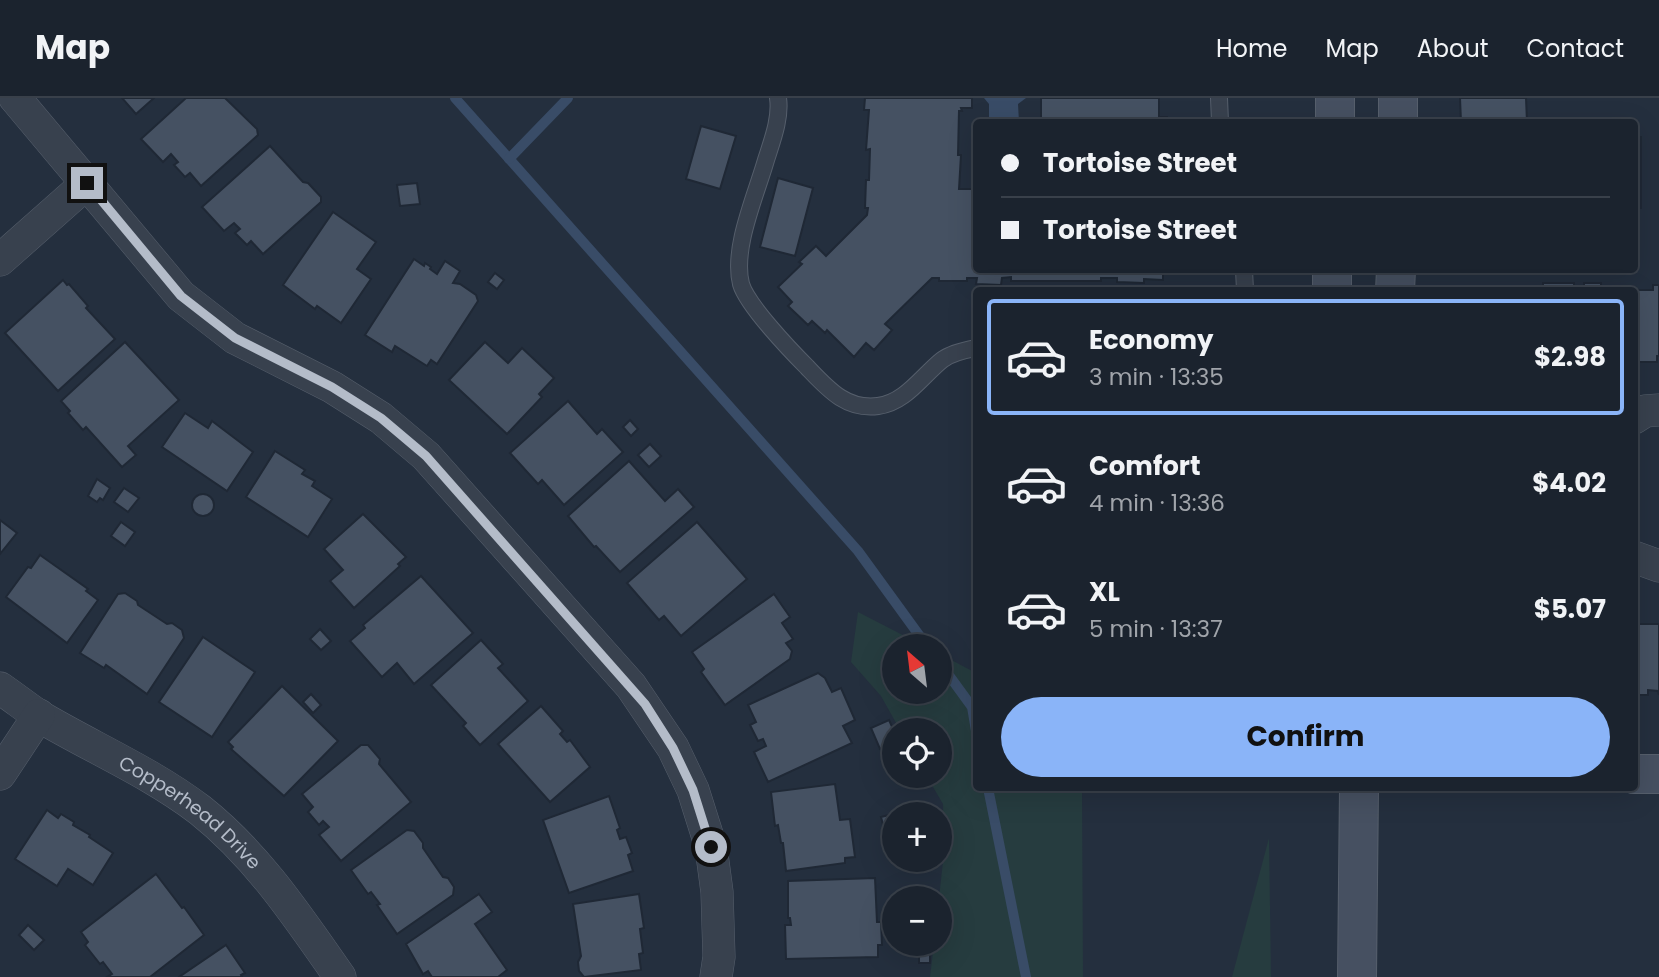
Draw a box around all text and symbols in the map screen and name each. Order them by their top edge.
text: Map [35,24,110,71]
text: Home [1216,32,1288,65]
text: Map [1326,32,1379,65]
text: About [1417,32,1488,65]
text: Contact [1526,32,1624,65]
text: Tortoise Street [1043,145,1237,181]
route end [71,167,103,199]
text: Tortoise Street [1043,212,1237,248]
text: Economy [1089,322,1213,358]
icon: car [1005,326,1068,389]
text: $2.98 [1534,339,1606,375]
text: 3 min · 13:35 [1089,361,1224,393]
text: Comfort [1089,448,1201,484]
icon: car [1005,452,1068,515]
text: $4.02 [1532,465,1606,501]
text: 4 min · 13:36 [1089,487,1225,519]
text: XL [1089,574,1120,610]
icon: car [1005,578,1068,641]
text: $5.07 [1534,591,1606,627]
text: 5 min · 13:37 [1089,613,1223,645]
north arrow [882,634,952,704]
map controls [882,634,952,956]
button: Confirm [1001,697,1610,777]
button: locate [882,718,952,788]
street label: Copperhead Drive [114,749,268,875]
button: + [882,802,952,872]
route start [695,831,727,863]
button: − [882,886,952,956]

